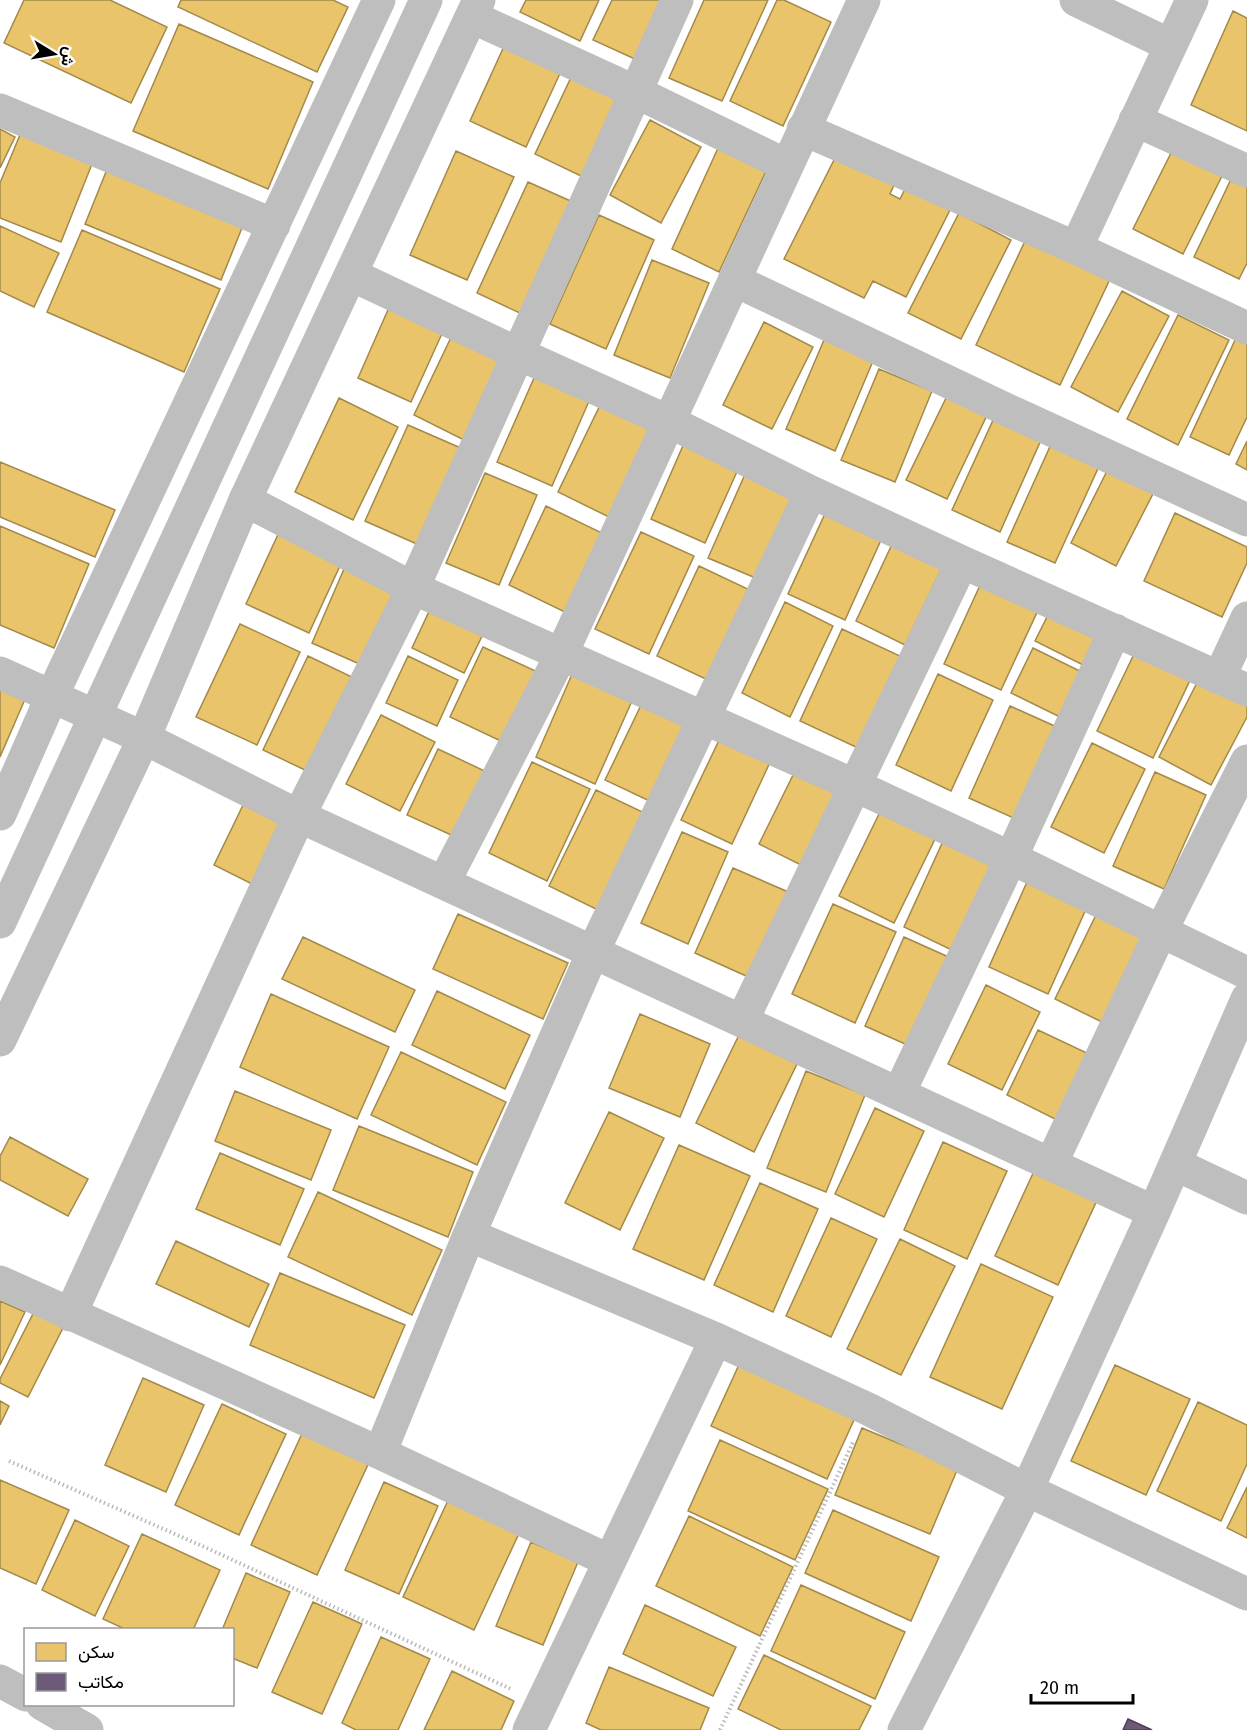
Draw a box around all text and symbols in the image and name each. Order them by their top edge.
north arrow [24,24,84,84]
text: ش [57,46,79,68]
legend [24,1628,234,1706]
text: سكن [78,1641,114,1663]
scale bar [1031,1667,1133,1705]
text: مكاتب [78,1671,124,1693]
text: 20 m [1040,1677,1079,1699]

